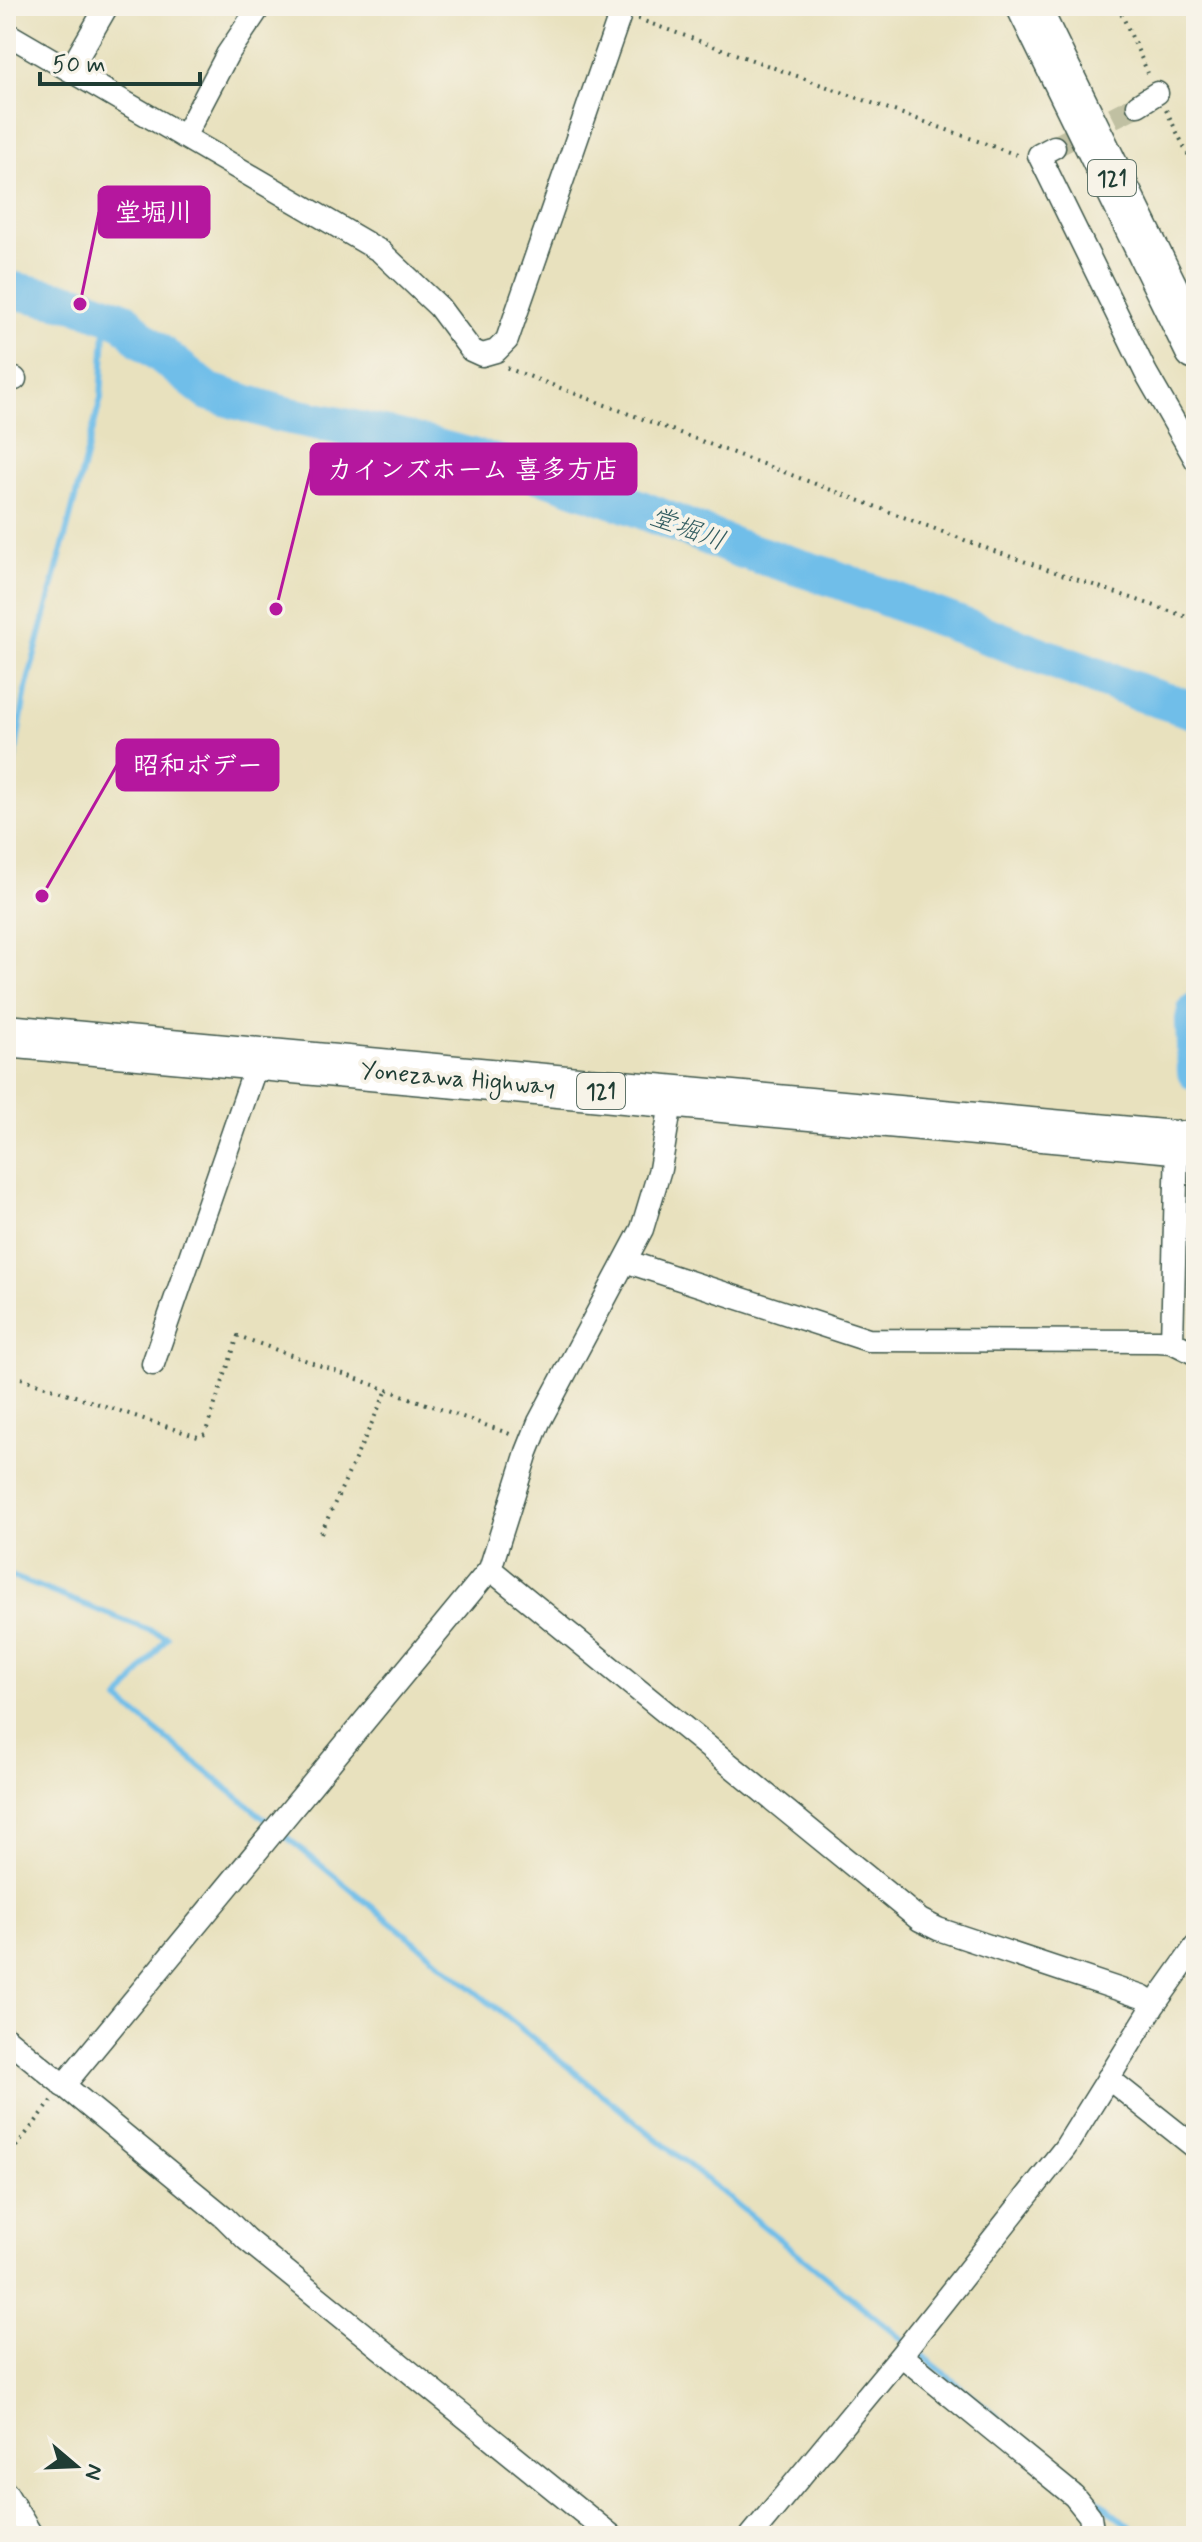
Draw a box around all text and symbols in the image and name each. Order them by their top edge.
scale bar [40,36,200,86]
text: 50 m [52,50,106,81]
road number: 121 [1088,160,1136,196]
callout: 堂堀川 [99,187,209,237]
text: 堂堀川 [115,197,193,231]
callout: カインズホーム 喜多方店 [311,444,636,494]
text: カインズホーム 喜多方店 [327,454,619,488]
water label: 堂堀川 [645,501,730,559]
callout: 昭和ボデー [117,740,278,790]
text: 昭和ボデー [133,750,263,784]
street label: Yonezawa Highway [359,1056,556,1105]
road number: 121 [577,1073,625,1109]
north arrow [36,2426,116,2506]
text: N [77,2460,109,2483]

